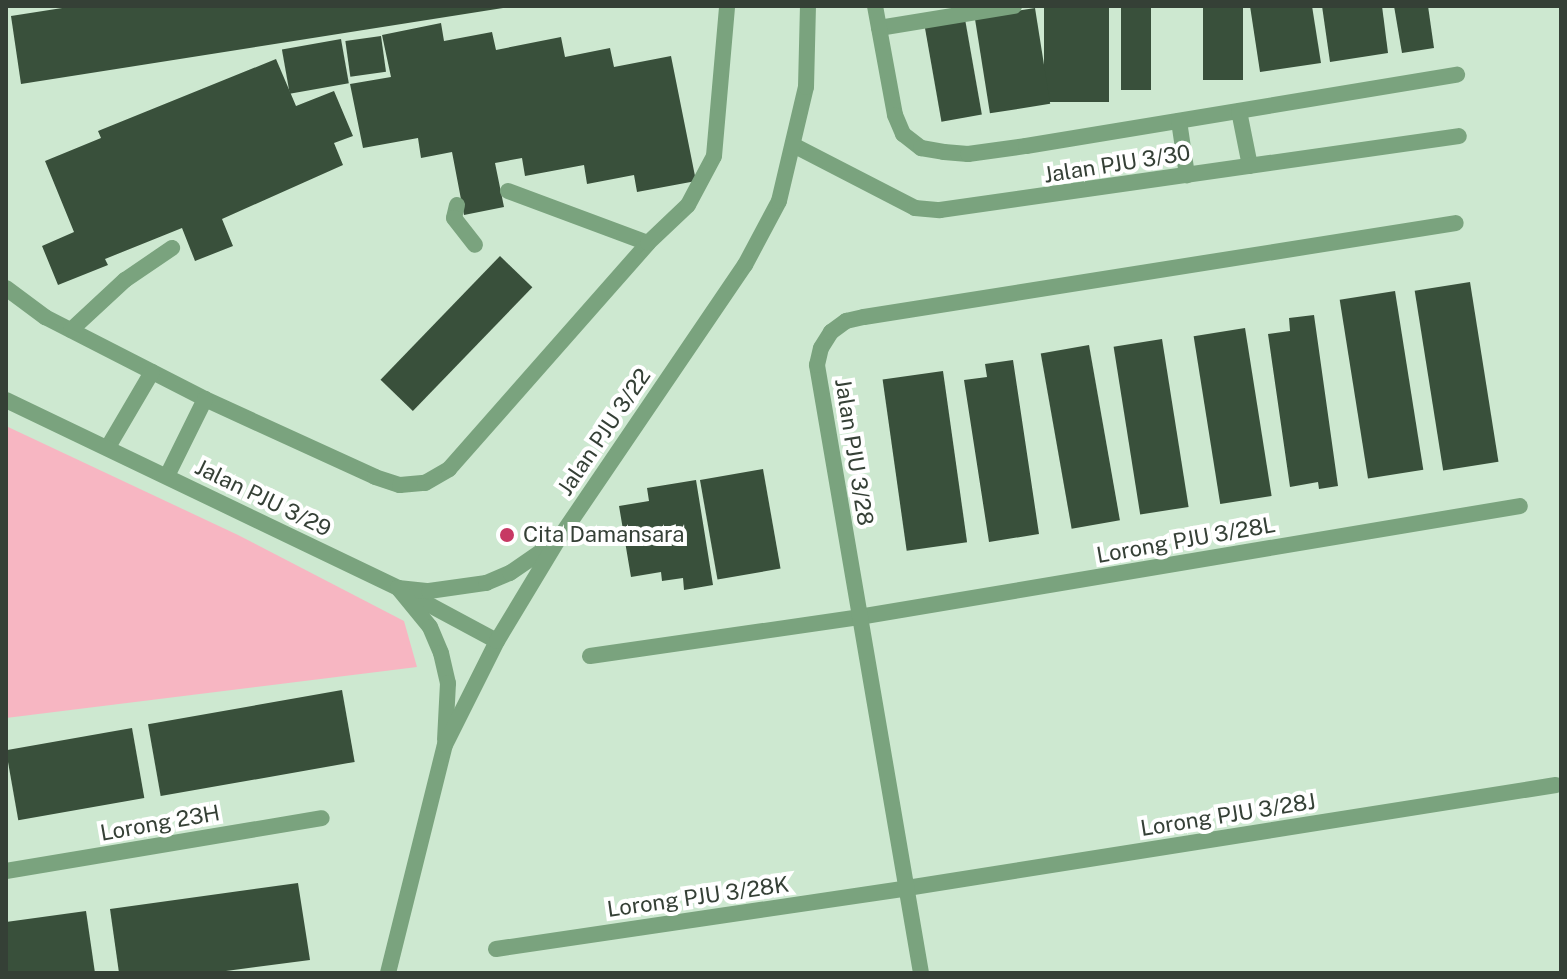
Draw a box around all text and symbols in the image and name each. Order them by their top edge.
street label: Jalan PJU 3/30 [1042,139,1192,189]
street label: Jalan PJU 3/22 [552,364,656,500]
street label: Jalan PJU 3/28 [829,377,879,527]
street label: Jalan PJU 3/29 [191,454,335,542]
street label: Lorong PJU 3/28L [1095,511,1277,569]
place label: Cita Damansara [523,522,684,548]
marker: Cita Damansara [498,526,516,544]
street label: Lorong PJU 3/28J [1139,788,1317,842]
street label: Lorong 23H [98,799,222,847]
street label: Lorong PJU 3/28K [605,871,791,923]

